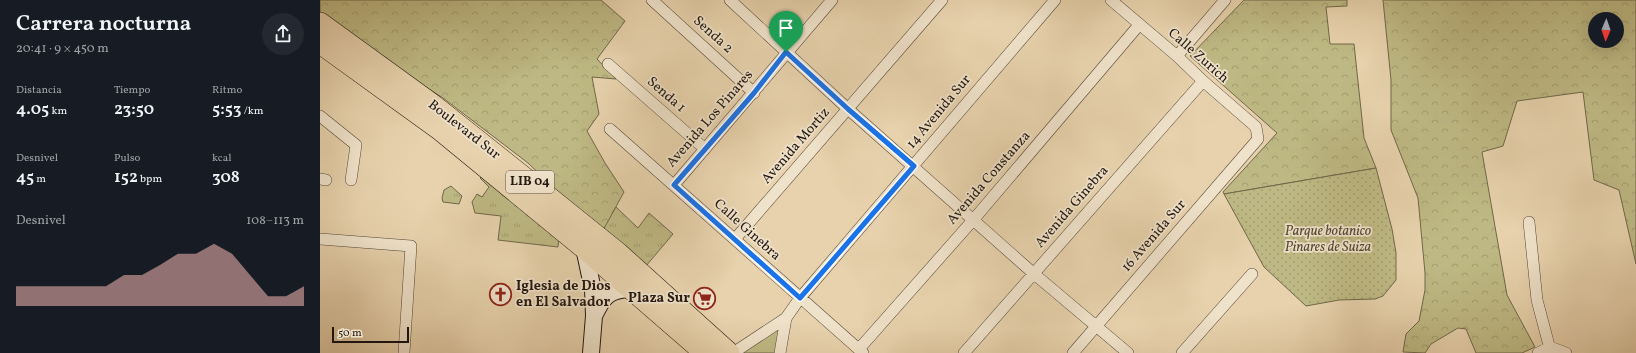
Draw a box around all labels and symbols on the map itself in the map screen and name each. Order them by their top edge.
pin [769,11,803,52]
street label: Senda 2 [689,12,737,58]
north arrow [1588,12,1624,48]
street label: Calle Zurich [1163,24,1233,88]
street label: Avenida Los Pinares [662,66,758,172]
street label: 14 Avenida Sur [902,71,976,153]
street label: Senda 1 [642,73,690,117]
street label: Boulevard Sur [424,96,504,164]
street label: Avenida Mortiz [758,104,834,188]
street label: Avenida Constanza [943,127,1035,229]
street label: Avenida Ginebra [1031,162,1113,252]
road number: LIB 04 [506,171,554,193]
street label: Calle Ginebra [709,195,785,265]
street label: 16 Avenida Sur [1117,196,1191,276]
park label: Parque botanico Pinares de Suiza [1285,222,1372,257]
place label: Iglesia de Dios en El Salvador [516,277,611,312]
church icon: Iglesia de Dios en El Salvador [488,281,514,307]
supermarket icon: Plaza Sur [692,285,718,311]
place label: Plaza Sur [628,289,690,308]
scale bar [332,325,409,344]

